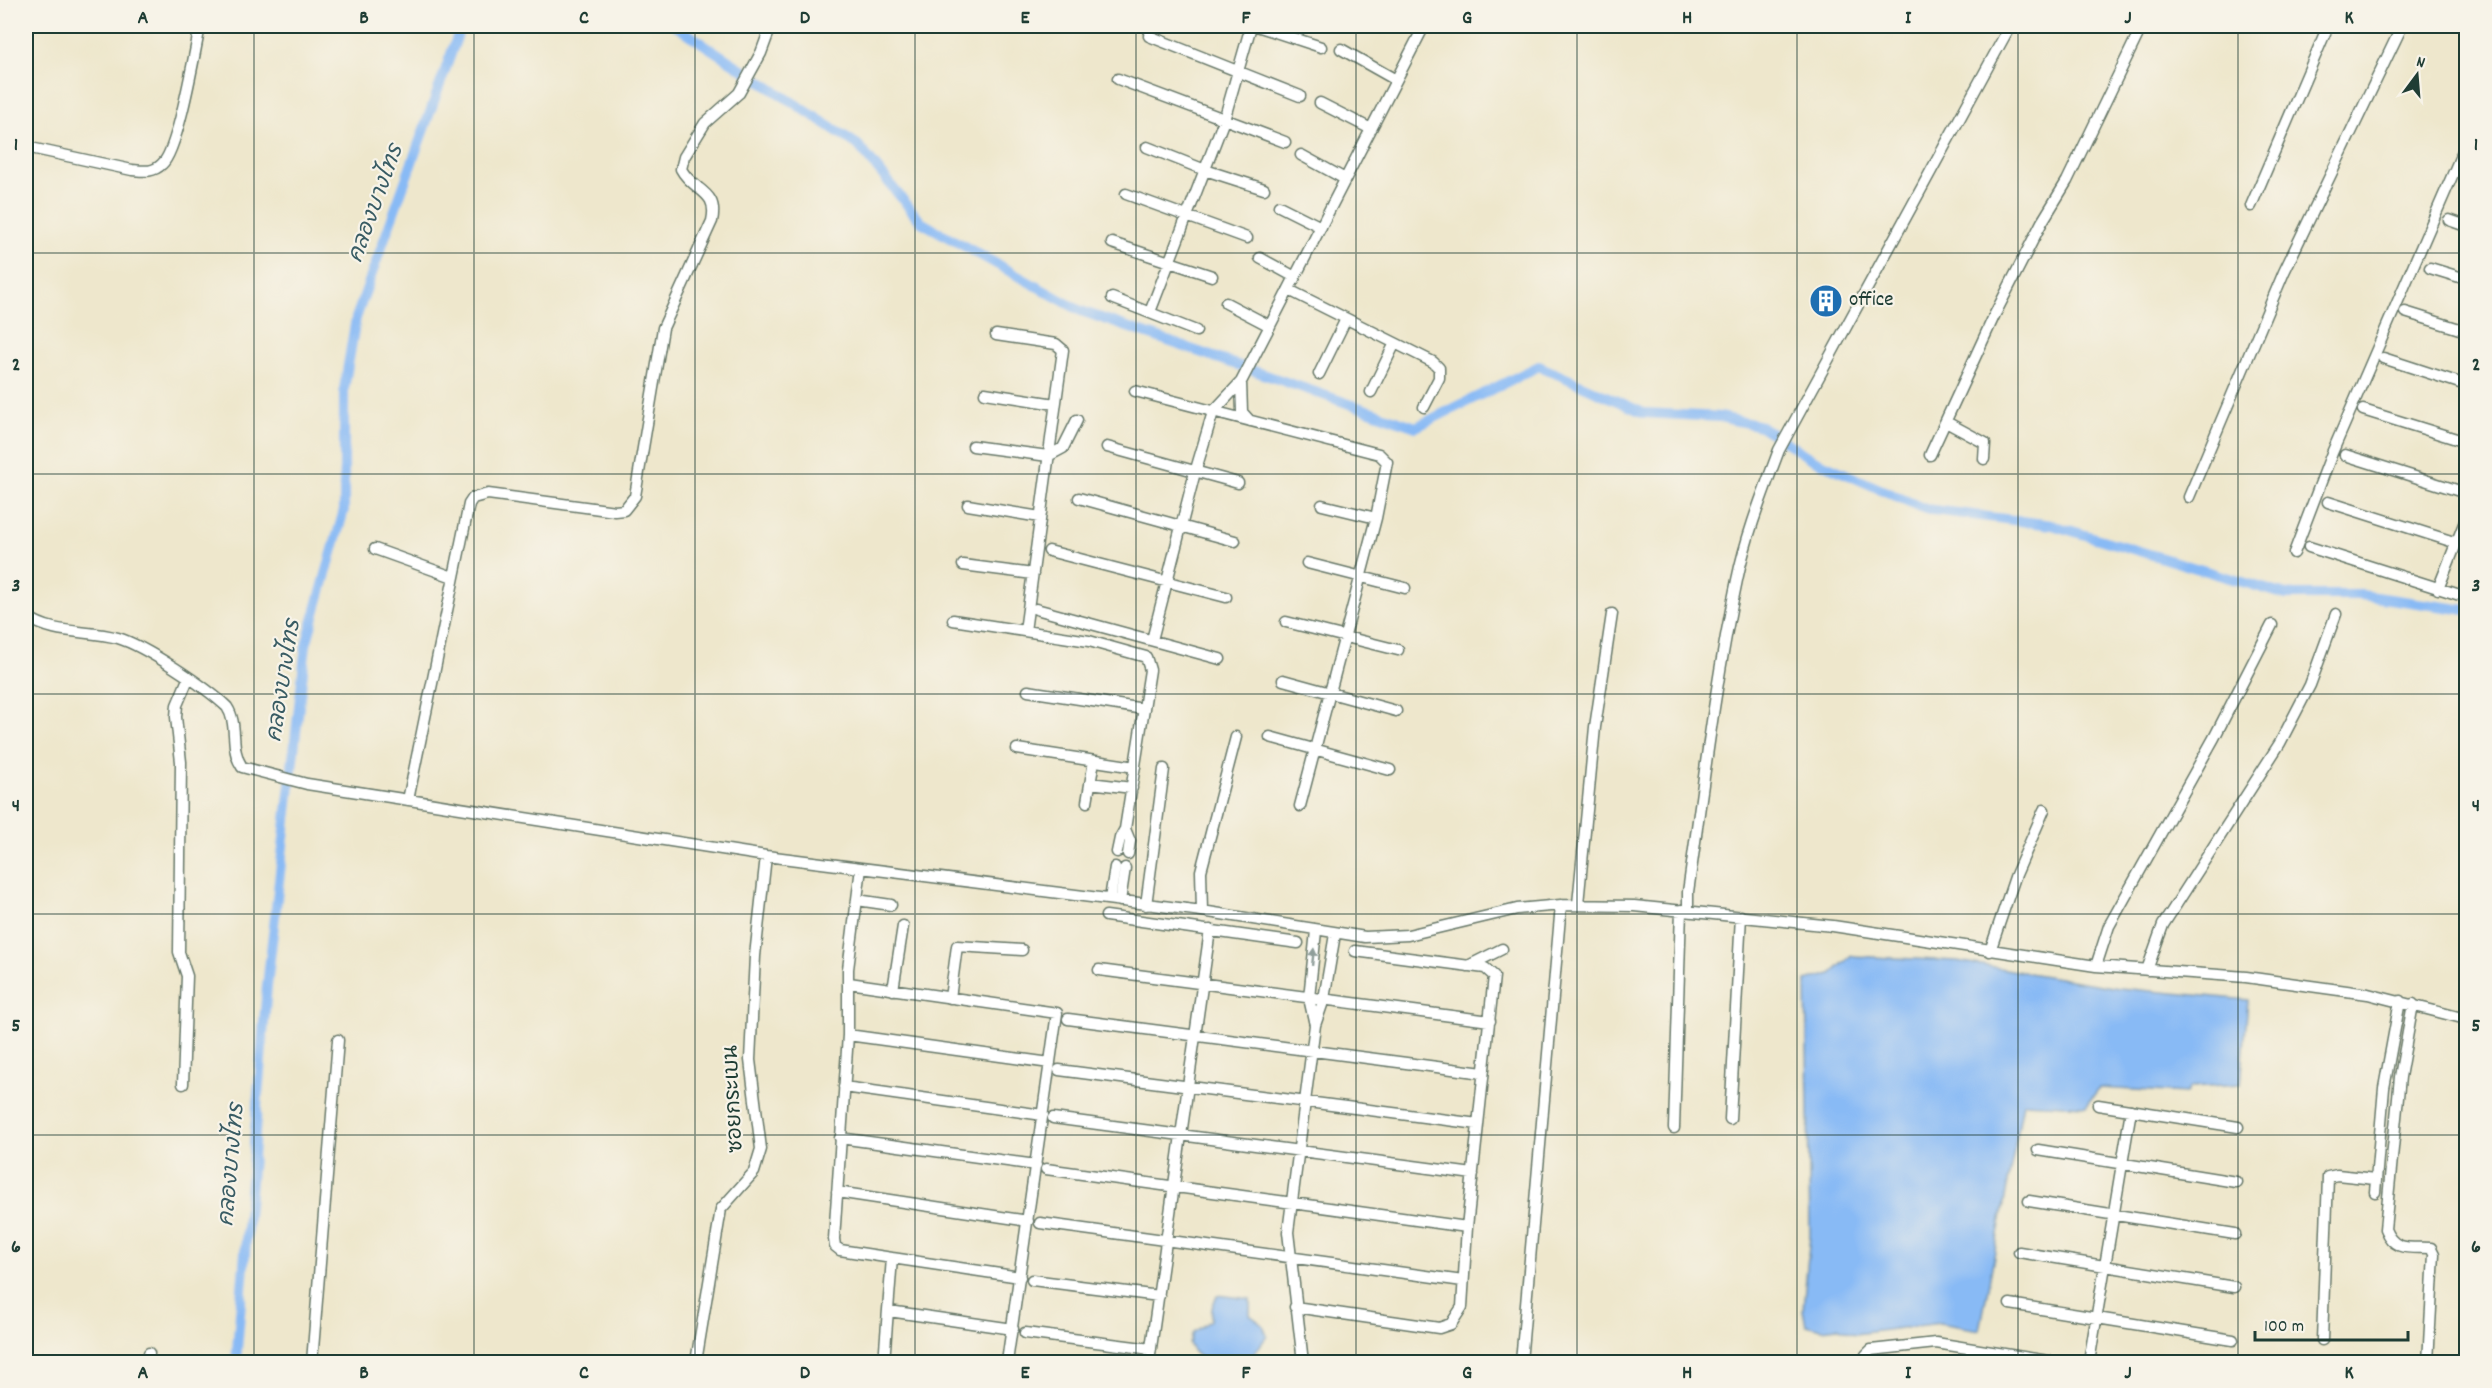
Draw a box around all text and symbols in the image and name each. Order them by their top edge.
text: A [138,5,149,33]
text: B [359,5,369,33]
text: C [579,5,589,33]
text: D [800,5,811,33]
text: E [1020,5,1030,33]
text: F [1242,5,1252,33]
text: G [1462,5,1472,33]
text: H [1682,5,1692,33]
text: I [1905,5,1912,33]
text: J [2124,5,2132,33]
text: K [2344,5,2354,33]
north arrow [2387,45,2447,105]
text: N [2413,51,2428,75]
text: 1 [14,132,18,160]
text: 1 [2474,132,2478,160]
water label: คลองบางไทร [339,138,413,267]
building icon: office [1808,283,1844,319]
place label: office [1849,286,1894,316]
text: 2 [12,352,20,380]
text: 2 [2472,352,2480,380]
text: 3 [12,573,20,601]
text: 3 [2472,573,2480,601]
water label: คลองบางไทร [258,615,310,744]
text: 4 [12,793,20,821]
text: 4 [2472,793,2480,821]
one-way arrow [1308,948,1318,967]
text: 5 [11,1013,21,1041]
text: 5 [2471,1013,2481,1041]
street label: ซอยกระเบน [717,1044,753,1154]
water label: คลองบางไทร [210,1100,254,1228]
text: 6 [11,1234,21,1262]
text: 6 [2471,1234,2481,1262]
scale bar [2255,1304,2408,1342]
text: 100 m [2264,1315,2304,1340]
text: A [138,1360,149,1388]
text: B [359,1360,369,1388]
text: C [579,1360,589,1388]
text: D [800,1360,811,1388]
text: E [1020,1360,1030,1388]
text: F [1242,1360,1252,1388]
text: G [1462,1360,1472,1388]
text: H [1682,1360,1692,1388]
text: I [1905,1360,1912,1388]
text: J [2124,1360,2132,1388]
text: K [2344,1360,2354,1388]

